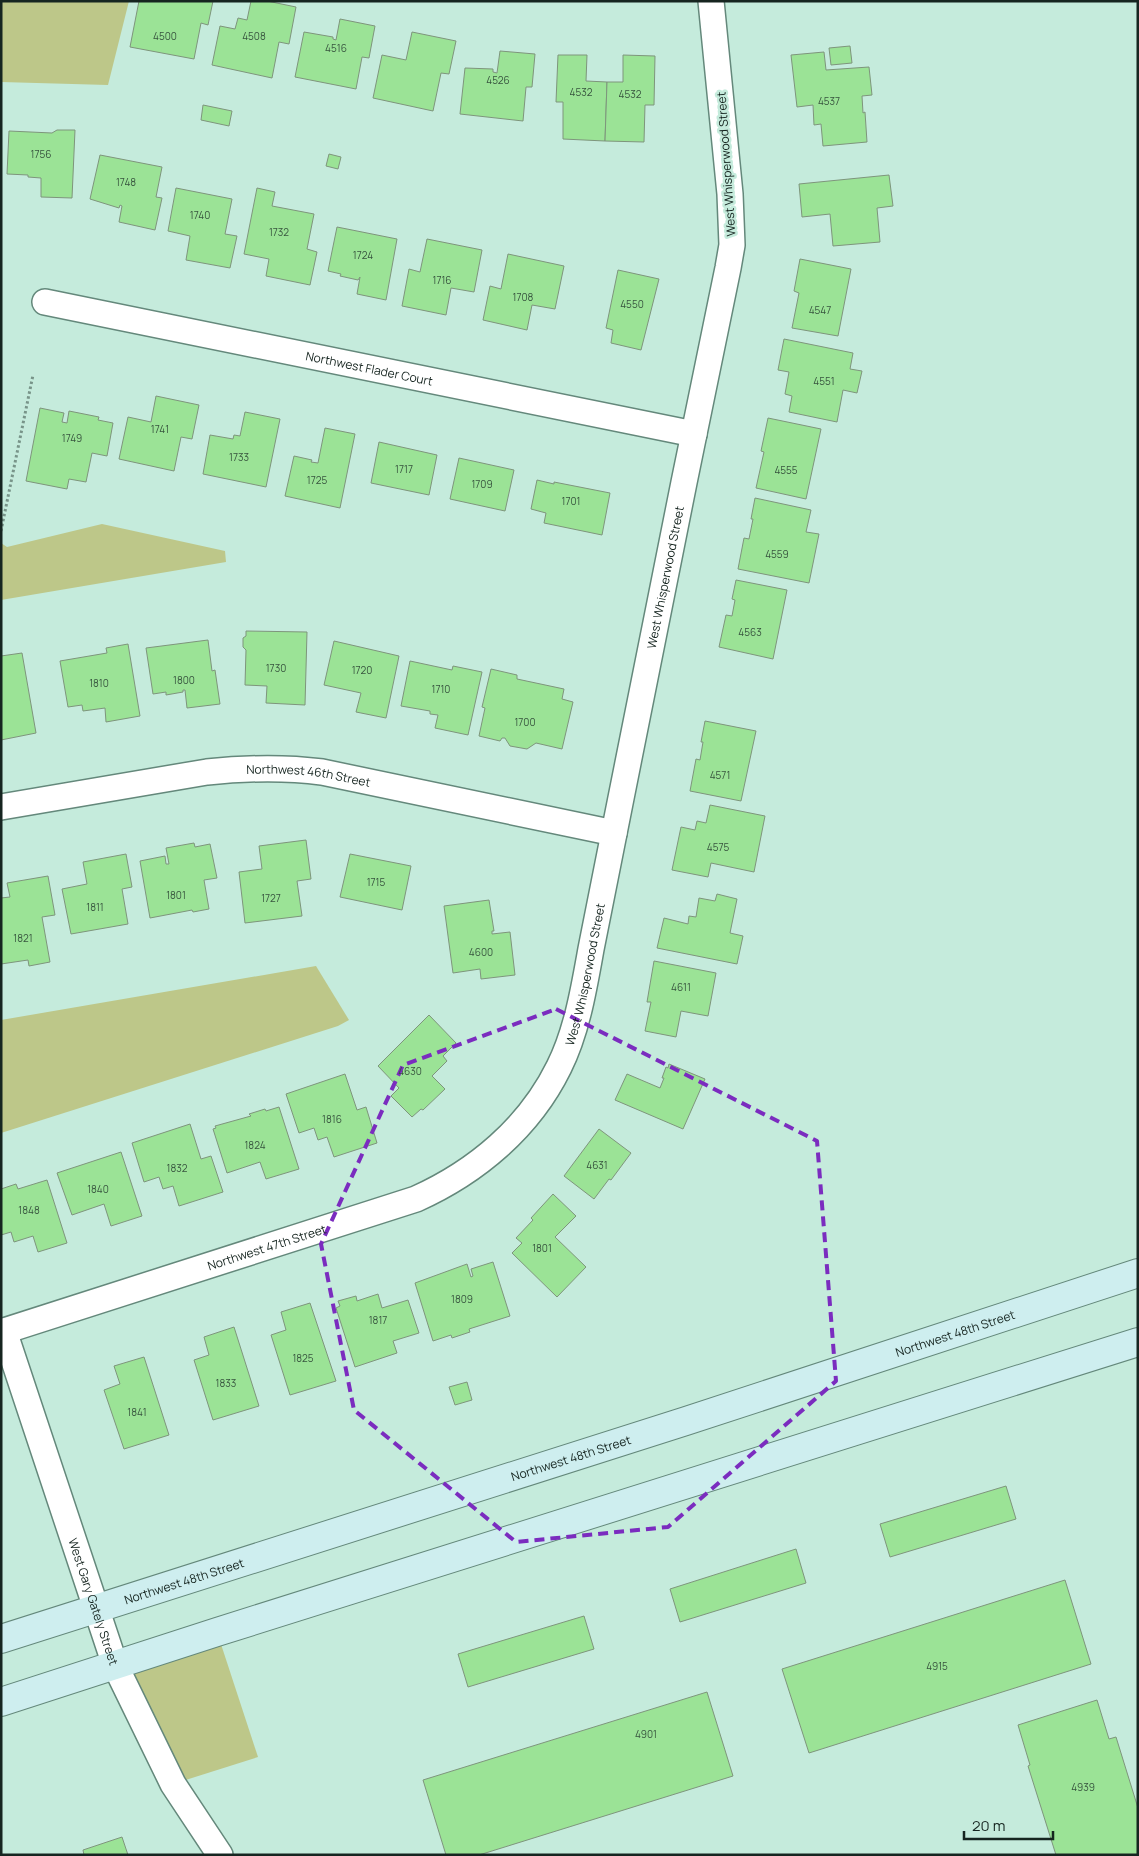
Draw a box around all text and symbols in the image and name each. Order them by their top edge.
house number: 4500 [153,29,177,43]
house number: 4508 [242,29,266,43]
house number: 4516 [325,41,347,55]
house number: 4526 [486,73,510,87]
house number: 4532 [570,85,593,99]
house number: 4532 [619,87,642,101]
street label: West Whisperwood Street [712,91,740,237]
house number: 4537 [818,94,840,108]
house number: 1756 [31,147,51,161]
house number: 1748 [116,175,136,189]
house number: 1740 [190,208,210,222]
house number: 1732 [269,225,289,239]
house number: 1724 [353,248,373,262]
house number: 1716 [432,273,452,287]
house number: 1708 [513,290,534,304]
house number: 4550 [620,297,644,311]
house number: 4547 [809,303,831,317]
street label: Northwest Flader Court [304,347,435,389]
house number: 4551 [813,374,835,388]
house number: 1741 [151,422,169,436]
house number: 1749 [62,431,82,445]
house number: 1733 [229,450,249,464]
house number: 1717 [395,462,413,476]
house number: 4555 [774,463,798,477]
house number: 1725 [307,473,327,487]
house number: 1709 [471,477,493,491]
house number: 1701 [562,494,580,508]
street label: West Whisperwood Street [642,504,688,650]
house number: 4559 [765,547,789,561]
house number: 4563 [738,625,762,639]
house number: 1730 [266,661,286,675]
house number: 1720 [352,663,372,677]
house number: 1800 [173,673,195,687]
house number: 1810 [89,676,109,690]
house number: 1710 [432,682,450,696]
house number: 1700 [514,715,536,729]
street label: Northwest 46th Street [246,760,372,790]
house number: 4571 [710,768,730,782]
house number: 4575 [707,840,729,854]
house number: 1715 [367,875,386,889]
house number: 1801 [166,888,186,902]
house number: 1727 [261,891,281,905]
house number: 1811 [86,900,104,914]
street label: West Whisperwood Street [561,901,609,1048]
house number: 1821 [13,931,33,945]
house number: 4600 [469,945,493,959]
house number: 4611 [671,980,691,994]
house number: 4630 [398,1064,422,1078]
house number: 1816 [322,1112,342,1126]
house number: 1824 [244,1138,266,1152]
house number: 4631 [586,1158,608,1172]
house number: 1832 [167,1161,188,1175]
house number: 1840 [87,1182,109,1196]
house number: 1848 [18,1203,40,1217]
street label: Northwest 47th Street [205,1220,328,1274]
house number: 1801 [532,1241,552,1255]
house number: 1809 [451,1292,473,1306]
street label: Northwest 48th Street [893,1305,1017,1360]
house number: 1817 [369,1313,387,1327]
house number: 1825 [292,1351,314,1365]
house number: 1833 [216,1376,236,1390]
house number: 1841 [127,1405,147,1419]
street label: Northwest 48th Street [509,1431,633,1485]
street label: West Gary Gately Street [65,1536,123,1667]
street label: Northwest 48th Street [122,1554,246,1608]
house number: 4915 [926,1659,948,1673]
house number: 4901 [635,1727,657,1741]
house number: 4939 [1071,1780,1095,1794]
scale bar [964,1808,1053,1840]
text: 20 m [972,1815,1005,1836]

